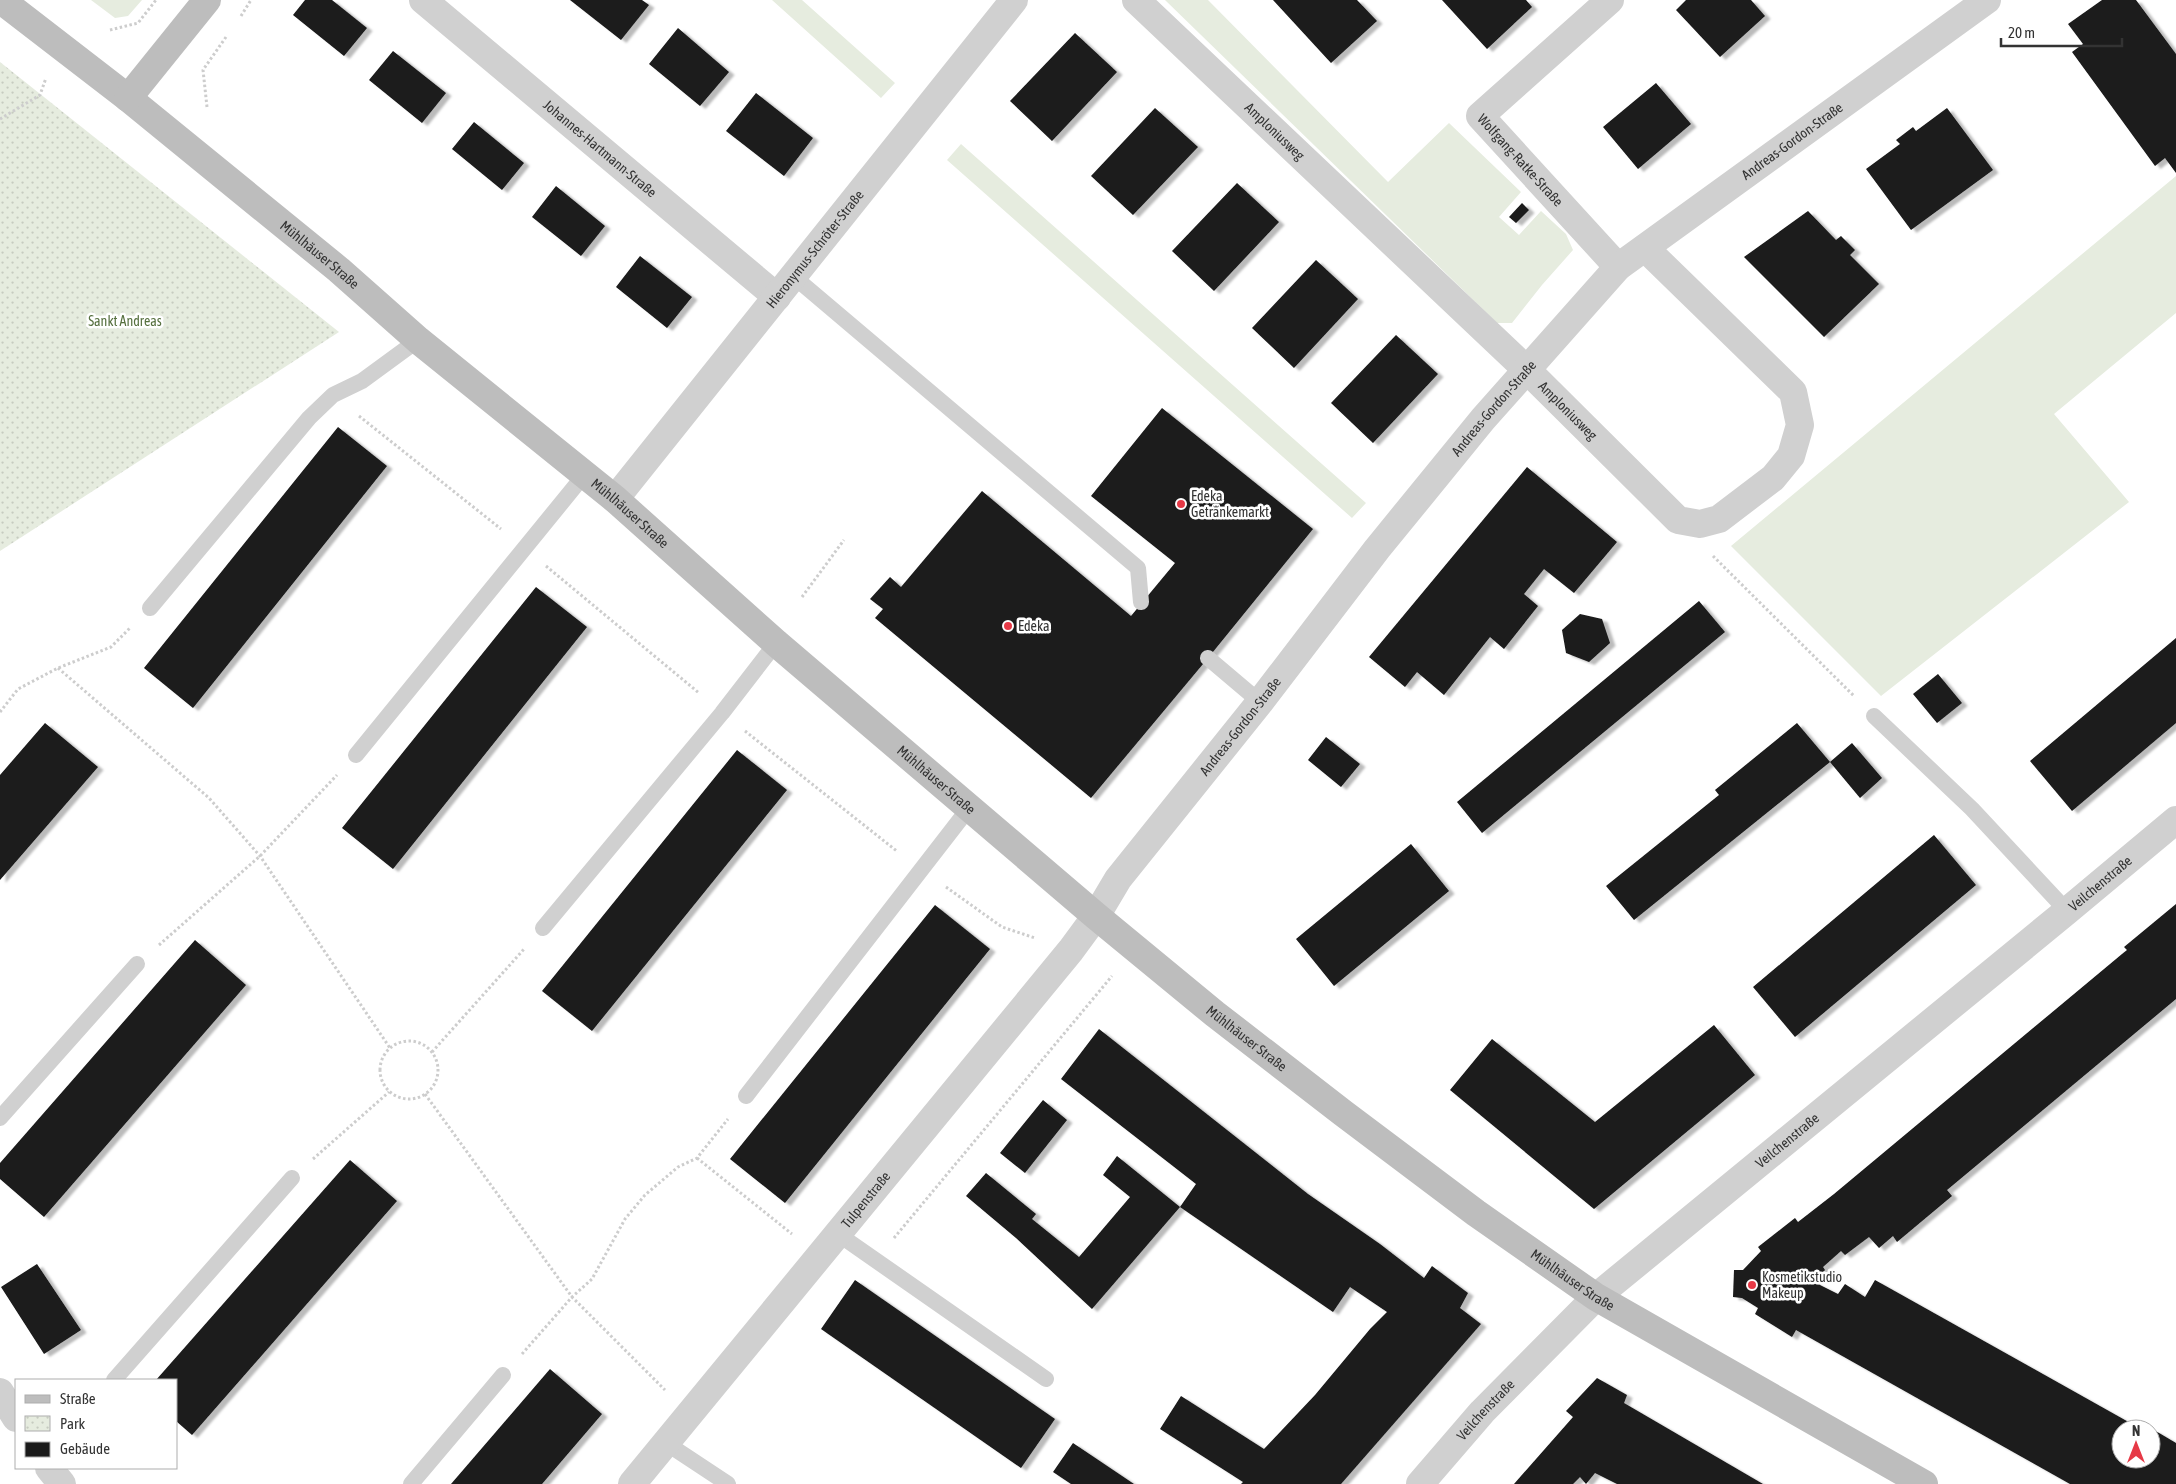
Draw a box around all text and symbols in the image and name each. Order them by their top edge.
scale bar [2001,15,2122,47]
text: 20 m [2008,24,2035,41]
street label: Johannes-Hartmann-Straße [540,97,660,200]
street label: Amploniusweg [1242,99,1308,163]
street label: Andreas-Gordon-Straße [1739,99,1846,183]
street label: Wolfgang-Ratke-Straße [1474,111,1566,209]
street label: Hieronymus-Schröter-Straße [763,187,867,311]
street label: Mühlhäuser Straße [277,217,362,292]
park label: Sankt Andreas [88,313,162,329]
street label: Andreas-Gordon-Straße [1448,357,1539,459]
street label: Amploniusweg [1535,378,1601,443]
street label: Mühlhäuser Straße [588,475,672,551]
place label: Edeka Getränkemarkt [1191,488,1269,520]
marker: Edeka Getränkemarkt [1175,498,1187,510]
place label: Edeka [1018,618,1050,634]
marker: Edeka [1002,620,1014,632]
street label: Andreas-Gordon-Straße [1196,674,1284,779]
street label: Mühlhäuser Straße [894,742,978,817]
street label: Veilchenstraße [2065,853,2135,914]
street label: Mühlhäuser Straße [1203,1002,1290,1075]
street label: Veilchenstraße [1752,1110,1822,1171]
street label: Tulpenstraße [838,1168,893,1231]
street label: Mühlhäuser Straße [1528,1246,1617,1314]
place label: Kosmetikstudio Makeup [1762,1269,1842,1301]
marker: Kosmetikstudio Makeup [1746,1279,1758,1291]
street label: Veilchenstraße [1453,1376,1518,1443]
legend [15,1379,178,1469]
text: Straße [60,1390,96,1407]
text: Park [60,1415,85,1432]
north arrow [2111,1419,2161,1469]
text: N [2132,1423,2140,1439]
text: Gebäude [60,1440,110,1457]

